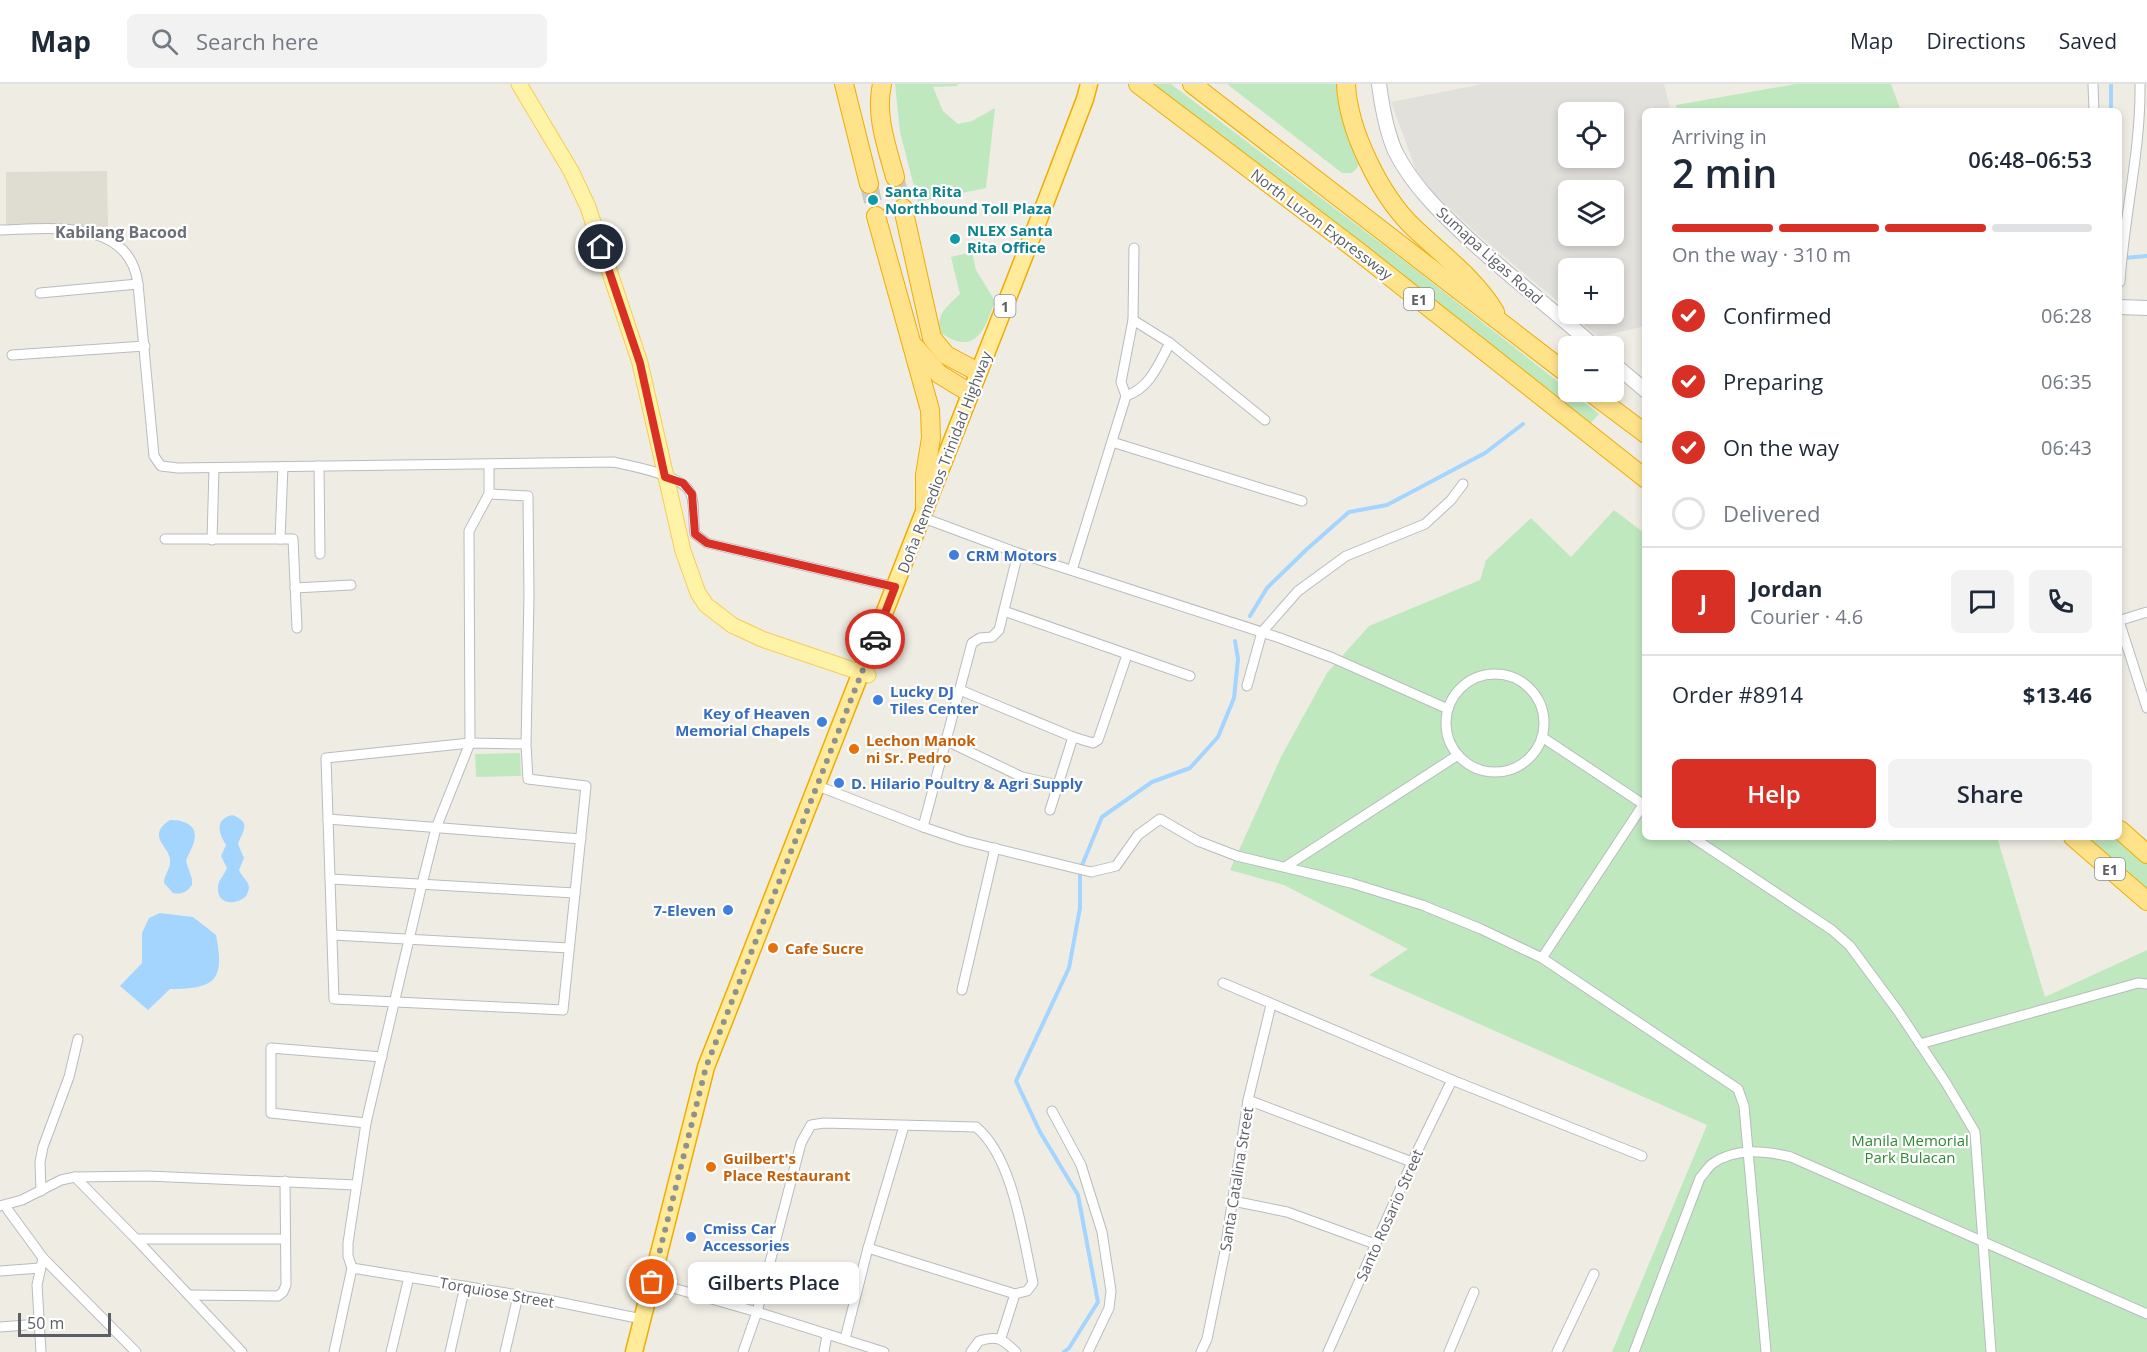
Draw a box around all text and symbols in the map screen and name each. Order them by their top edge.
search box [127,14,547,68]
text: Map [30,22,91,60]
icon: search [148,25,181,58]
text: Search here [196,26,319,56]
text: Map [1850,27,1893,55]
text: Directions [1926,27,2026,55]
text: Saved [2059,27,2117,55]
map controls [1558,102,1624,402]
button: locate [1558,102,1624,168]
text: Arriving in [1672,123,1767,150]
text: 06:48–06:53 [1968,144,2092,174]
text: 2 min [1672,146,1777,199]
street label: North Luzon Expressway [1247,164,1397,284]
button: layers [1558,180,1624,246]
place label: Santa Rita Northbound Toll Plaza [885,181,1052,218]
marker: Santa Rita Northbound Toll Plaza [866,193,880,207]
street label: Sumapa Ligas Road [1433,202,1547,308]
place label: NLEX Santa Rita Office [967,220,1053,257]
district label: Kabilang Bacood [55,221,187,243]
pin [575,221,626,272]
icon: home [584,230,617,263]
marker: NLEX Santa Rita Office [948,232,962,246]
text: On the way · 310 m [1672,241,1851,268]
button: + [1558,258,1624,324]
road number: E1 [1404,288,1434,310]
road number: 1 [994,295,1016,317]
icon: check [1672,299,1705,332]
text: Confirmed [1723,300,1832,330]
text: 06:28 [2041,302,2092,329]
button: − [1558,336,1624,402]
street label: Doña Remedios Trinidad Highway [892,348,996,576]
icon: check [1672,365,1705,398]
text: Preparing [1723,366,1823,396]
text: 06:35 [2041,368,2092,395]
icon: check [1672,431,1705,464]
text: On the way [1723,432,1839,462]
text: 06:43 [2041,434,2092,461]
text: Delivered [1723,498,1821,528]
place label: CRM Motors [966,545,1057,565]
marker: CRM Motors [947,548,961,562]
button: chat [1951,570,2014,633]
button: phone [2029,570,2092,633]
text: Jordan [1750,573,1823,603]
text: J [1700,586,1707,616]
text: Courier · 4.6 [1750,603,1863,630]
courier [845,609,905,669]
icon: car [859,623,892,656]
text: Order #8914 [1672,679,1803,709]
text: $13.46 [2023,679,2092,709]
place label: Lucky DJ Tiles Center [890,681,979,718]
marker: Lucky DJ Tiles Center [871,693,885,707]
place label: Key of Heaven Memorial Chapels [675,703,810,740]
marker: Key of Heaven Memorial Chapels [815,715,829,729]
place label: Lechon Manok ni Sr. Pedro [866,730,976,767]
marker: Lechon Manok ni Sr. Pedro [847,742,861,756]
button: Help [1672,759,1876,828]
button: Share [1888,759,2092,828]
place label: D. Hilario Poultry & Agri Supply [851,773,1083,793]
marker: D. Hilario Poultry & Agri Supply [832,776,846,790]
road number: E1 [2095,858,2125,880]
place label: 7-Eleven [654,900,716,920]
marker: 7-Eleven [721,903,735,917]
place label: Cafe Sucre [785,938,864,958]
marker: Cafe Sucre [766,941,780,955]
street label: Santa Catalina Street [1215,1105,1257,1253]
park label: Manila Memorial Park Bulacan [1851,1130,1969,1167]
street label: Santo Rosario Street [1351,1146,1427,1284]
place label: Guilbert's Place Restaurant [723,1148,851,1185]
marker: Guilbert's Place Restaurant [704,1160,718,1174]
place label: Cmiss Car Accessories [703,1218,790,1255]
marker: Cmiss Car Accessories [684,1230,698,1244]
pin [626,1256,677,1307]
callout: Gilberts Place [688,1261,859,1303]
icon: bag [635,1265,668,1298]
text: Gilberts Place [707,1269,840,1296]
street label: Torquiose Street [438,1272,556,1312]
scale bar [18,1310,111,1338]
text: 50 m [27,1312,64,1334]

